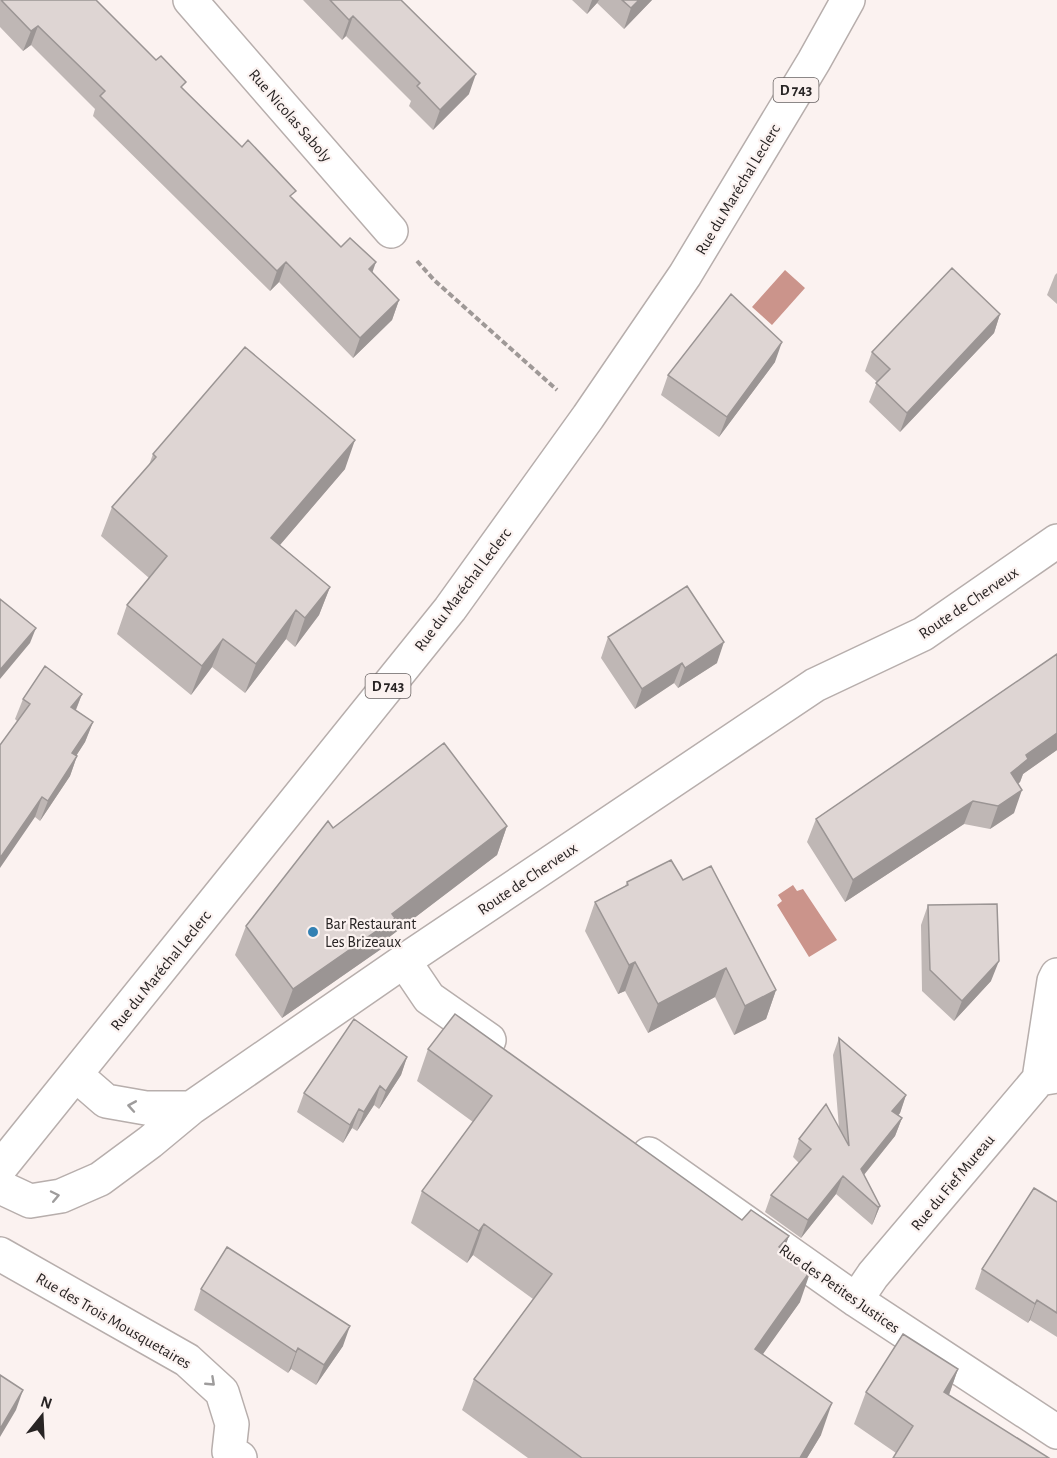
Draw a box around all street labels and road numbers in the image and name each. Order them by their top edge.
street label: Rue Nicolas Saboly [245,66,335,166]
road number: D 743 [774,78,818,102]
street label: Rue du Maréchal Leclerc [693,121,783,258]
street label: Rue du Maréchal Leclerc [412,525,514,654]
street label: Route de Cherveux [916,564,1021,642]
road number: D 743 [366,674,410,698]
street label: Route de Cherveux [475,840,580,918]
street label: Rue du Maréchal Leclerc [108,908,214,1034]
street label: Rue du Fief Mureau [908,1132,997,1234]
street label: Rue des Petites Justices [776,1241,903,1336]
street label: Rue des Trois Mousquetaires [33,1270,194,1372]

